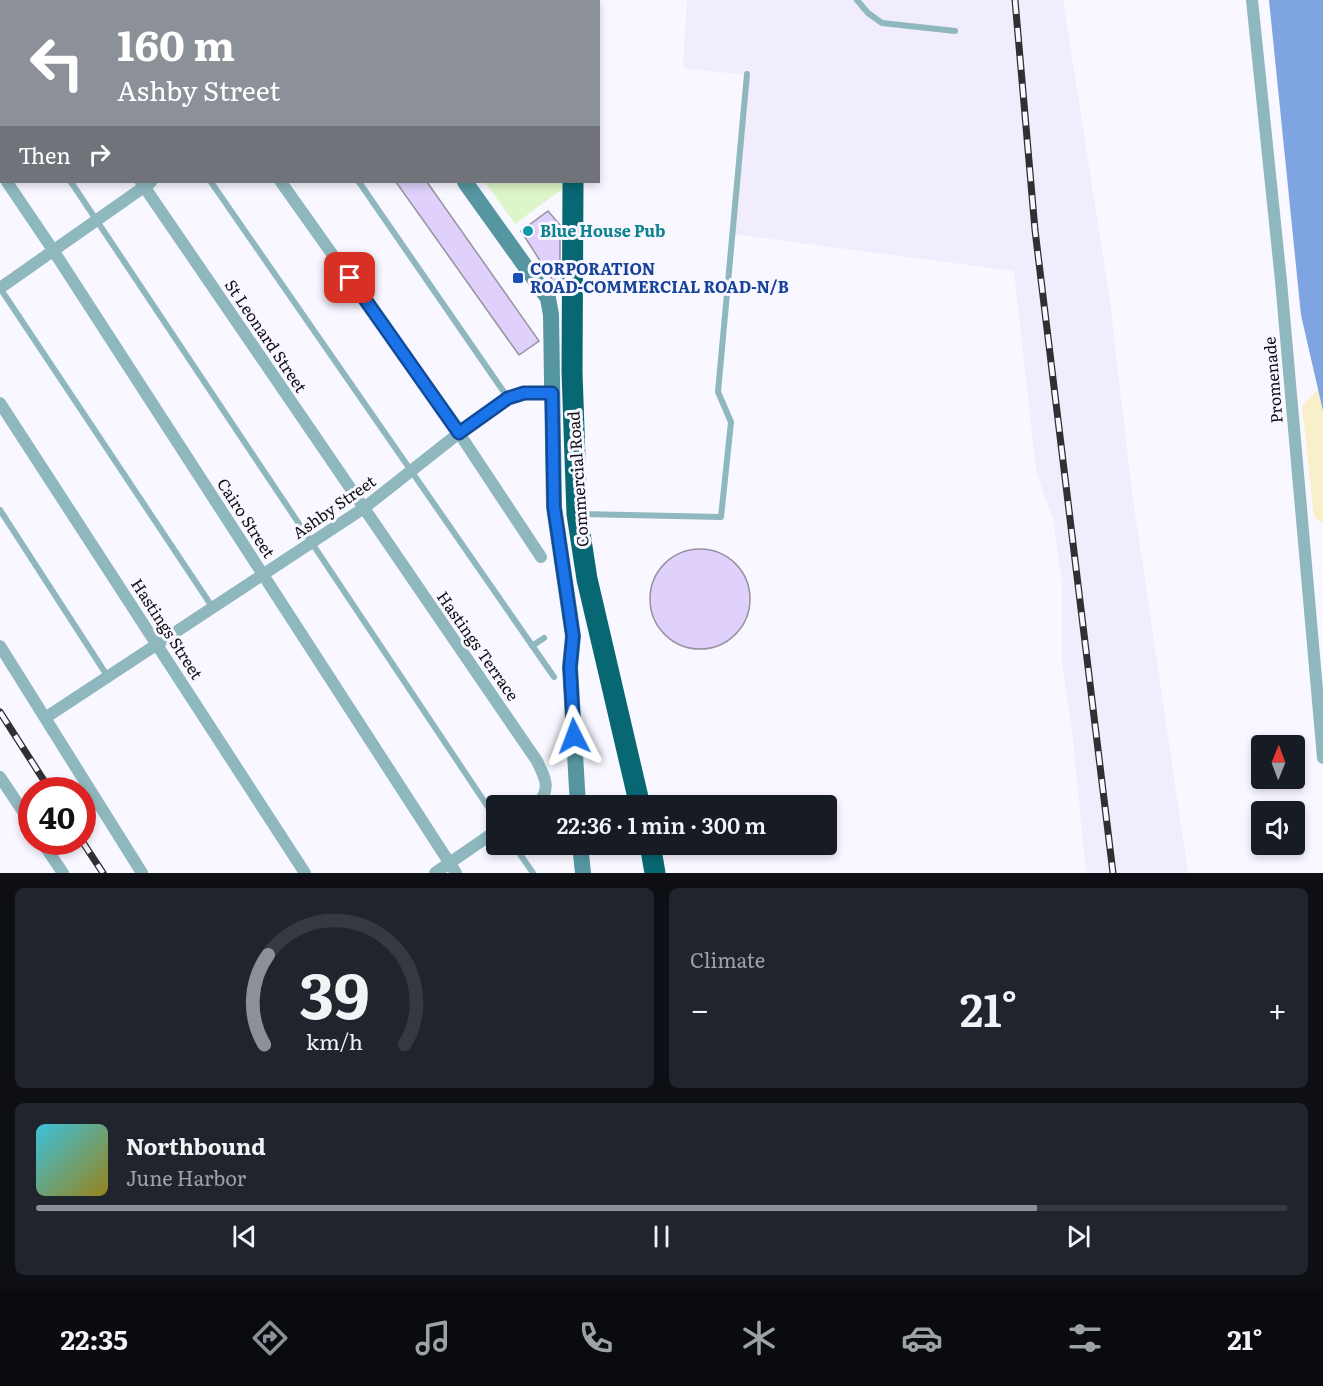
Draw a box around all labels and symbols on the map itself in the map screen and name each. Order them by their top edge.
place label: Blue House Pub [540,218,665,242]
marker: Blue House Pub [521,224,535,238]
pin [324,252,375,303]
place label: CORPORATION ROAD-COMMERCIAL ROAD-N/B [530,256,789,298]
marker: CORPORATION ROAD-COMMERCIAL ROAD-N/B [511,271,525,285]
street label: St Leonard Street [220,274,314,397]
street label: Promenade [1256,336,1288,424]
street label: Commercial Road [560,410,594,548]
street label: Ashby Street [287,468,380,544]
street label: Cairo Street [212,473,282,562]
street label: Hastings Street [126,573,210,684]
street label: Hastings Terrace [432,586,526,705]
position arrow [542,704,606,768]
north arrow [1251,735,1305,789]
speed limit sign: 40 [18,777,96,855]

